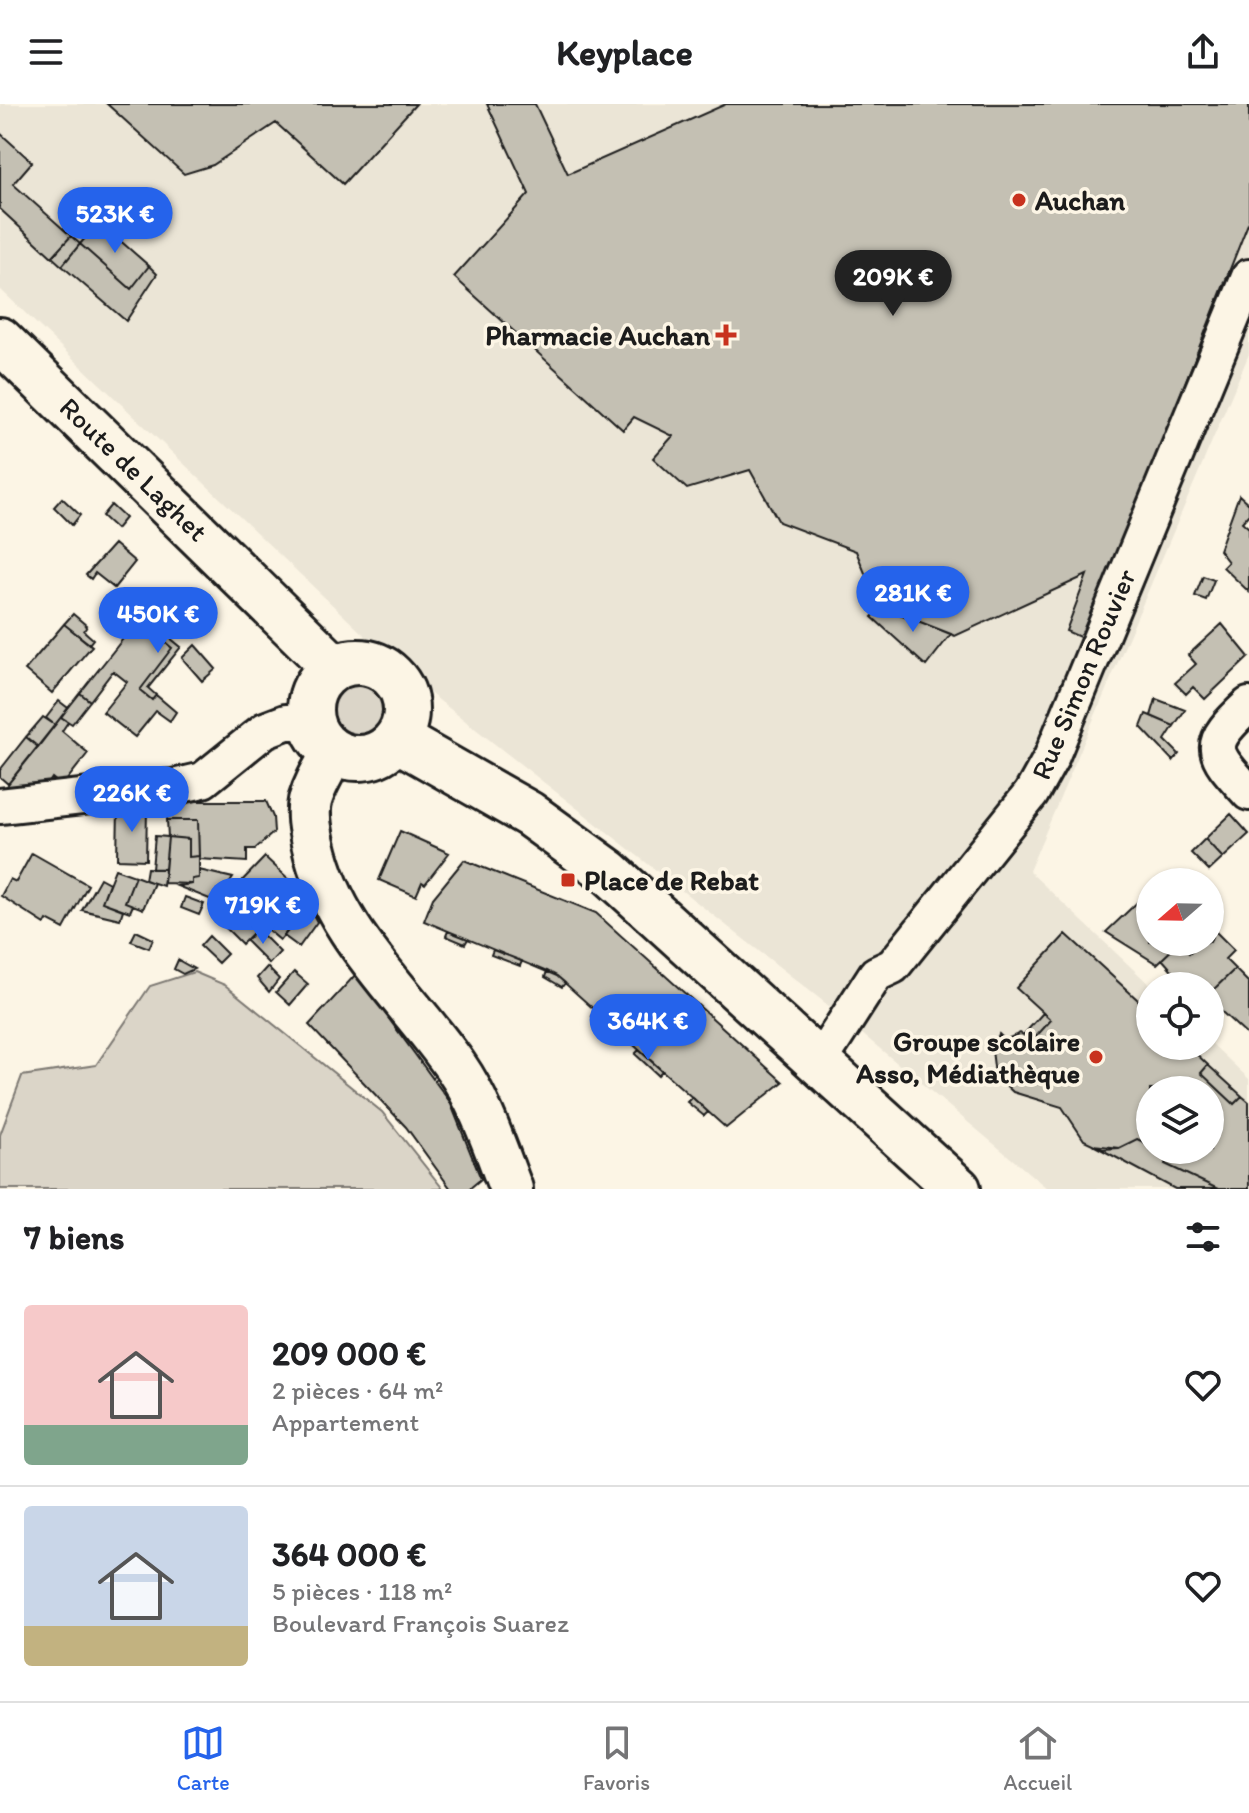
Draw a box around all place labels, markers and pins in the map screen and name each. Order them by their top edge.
place label: Auchan [1034,183,1125,217]
pin: 523K € [50,187,180,255]
marker: Auchan [1010,191,1028,209]
pin: 209K € [828,250,958,318]
place label: Pharmacie Auchan [485,318,710,352]
marker: Pharmacie Auchan [717,326,735,344]
pin: 281K € [848,566,978,634]
pin: 450K € [93,587,223,655]
pin: 226K € [67,766,197,834]
place label: Place de Rebat [584,863,759,897]
marker: Place de Rebat [559,871,577,889]
pin: 719K € [198,878,328,946]
pin: 364K € [583,994,713,1062]
place label: Groupe scolaire Asso, Médiathèque [855,1024,1080,1090]
marker: Groupe scolaire Asso, Médiathèque [1087,1048,1105,1066]

